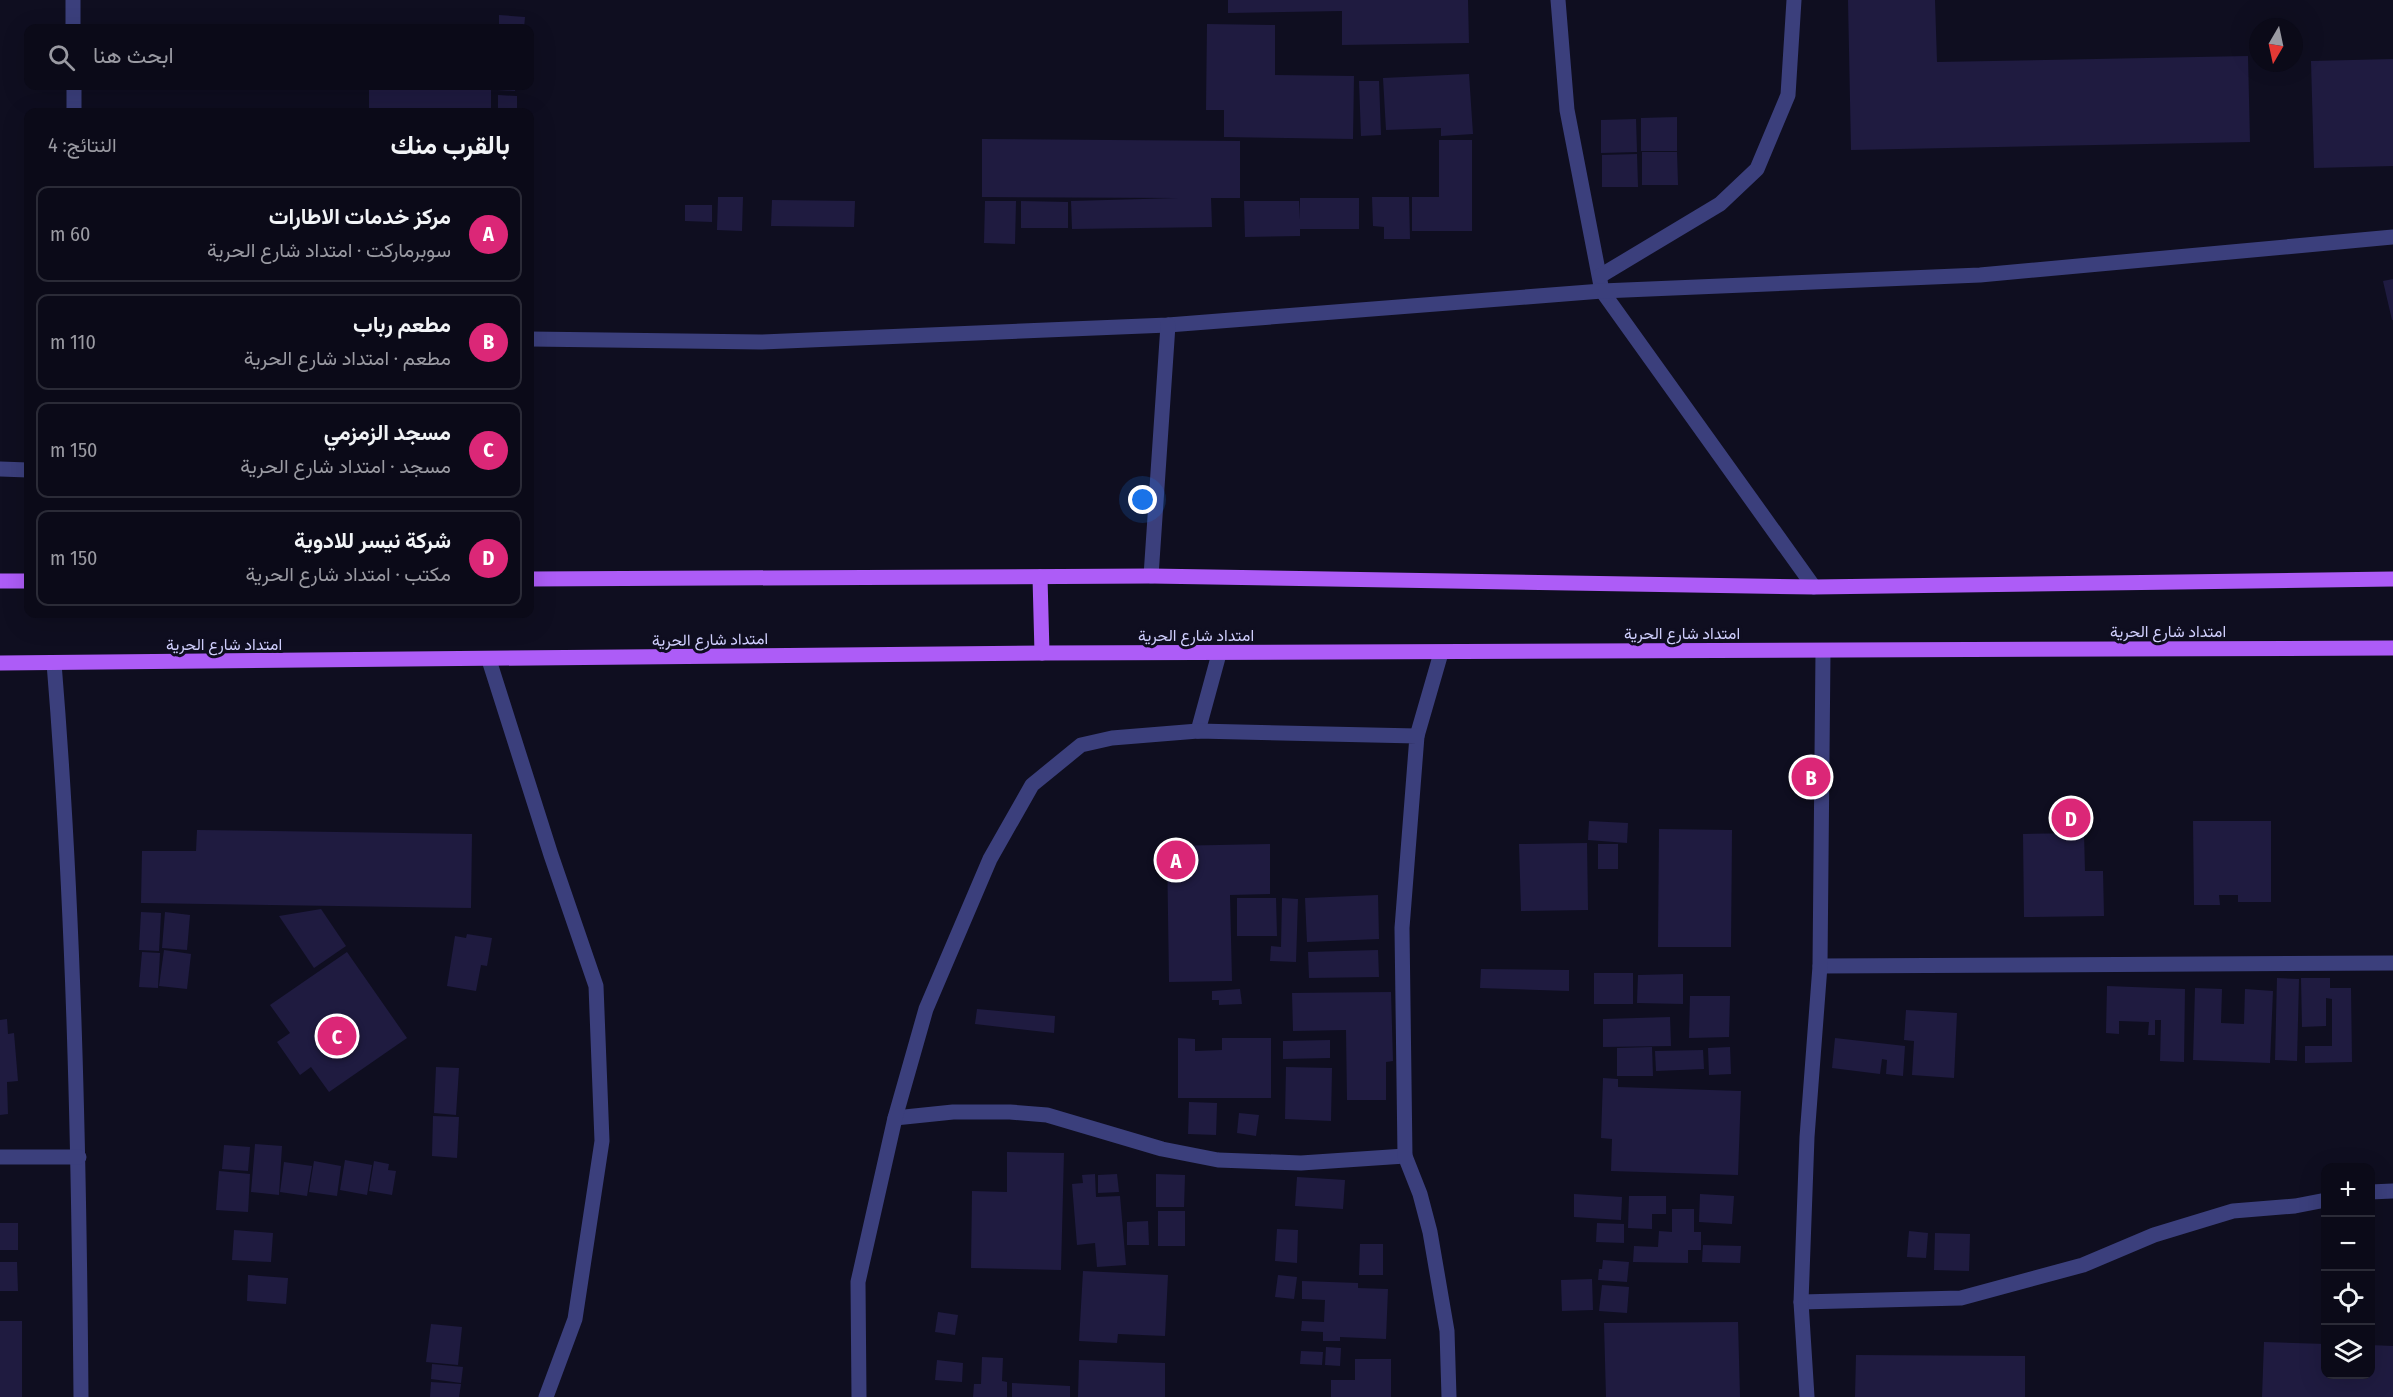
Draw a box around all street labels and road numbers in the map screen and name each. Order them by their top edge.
street label: امتداد شارع الحرية [2110,622,2226,643]
street label: امتداد شارع الحرية [1624,624,1740,645]
street label: امتداد شارع الحرية [1138,626,1254,647]
street label: امتداد شارع الحرية [652,629,768,652]
street label: امتداد شارع الحرية [166,635,282,656]

